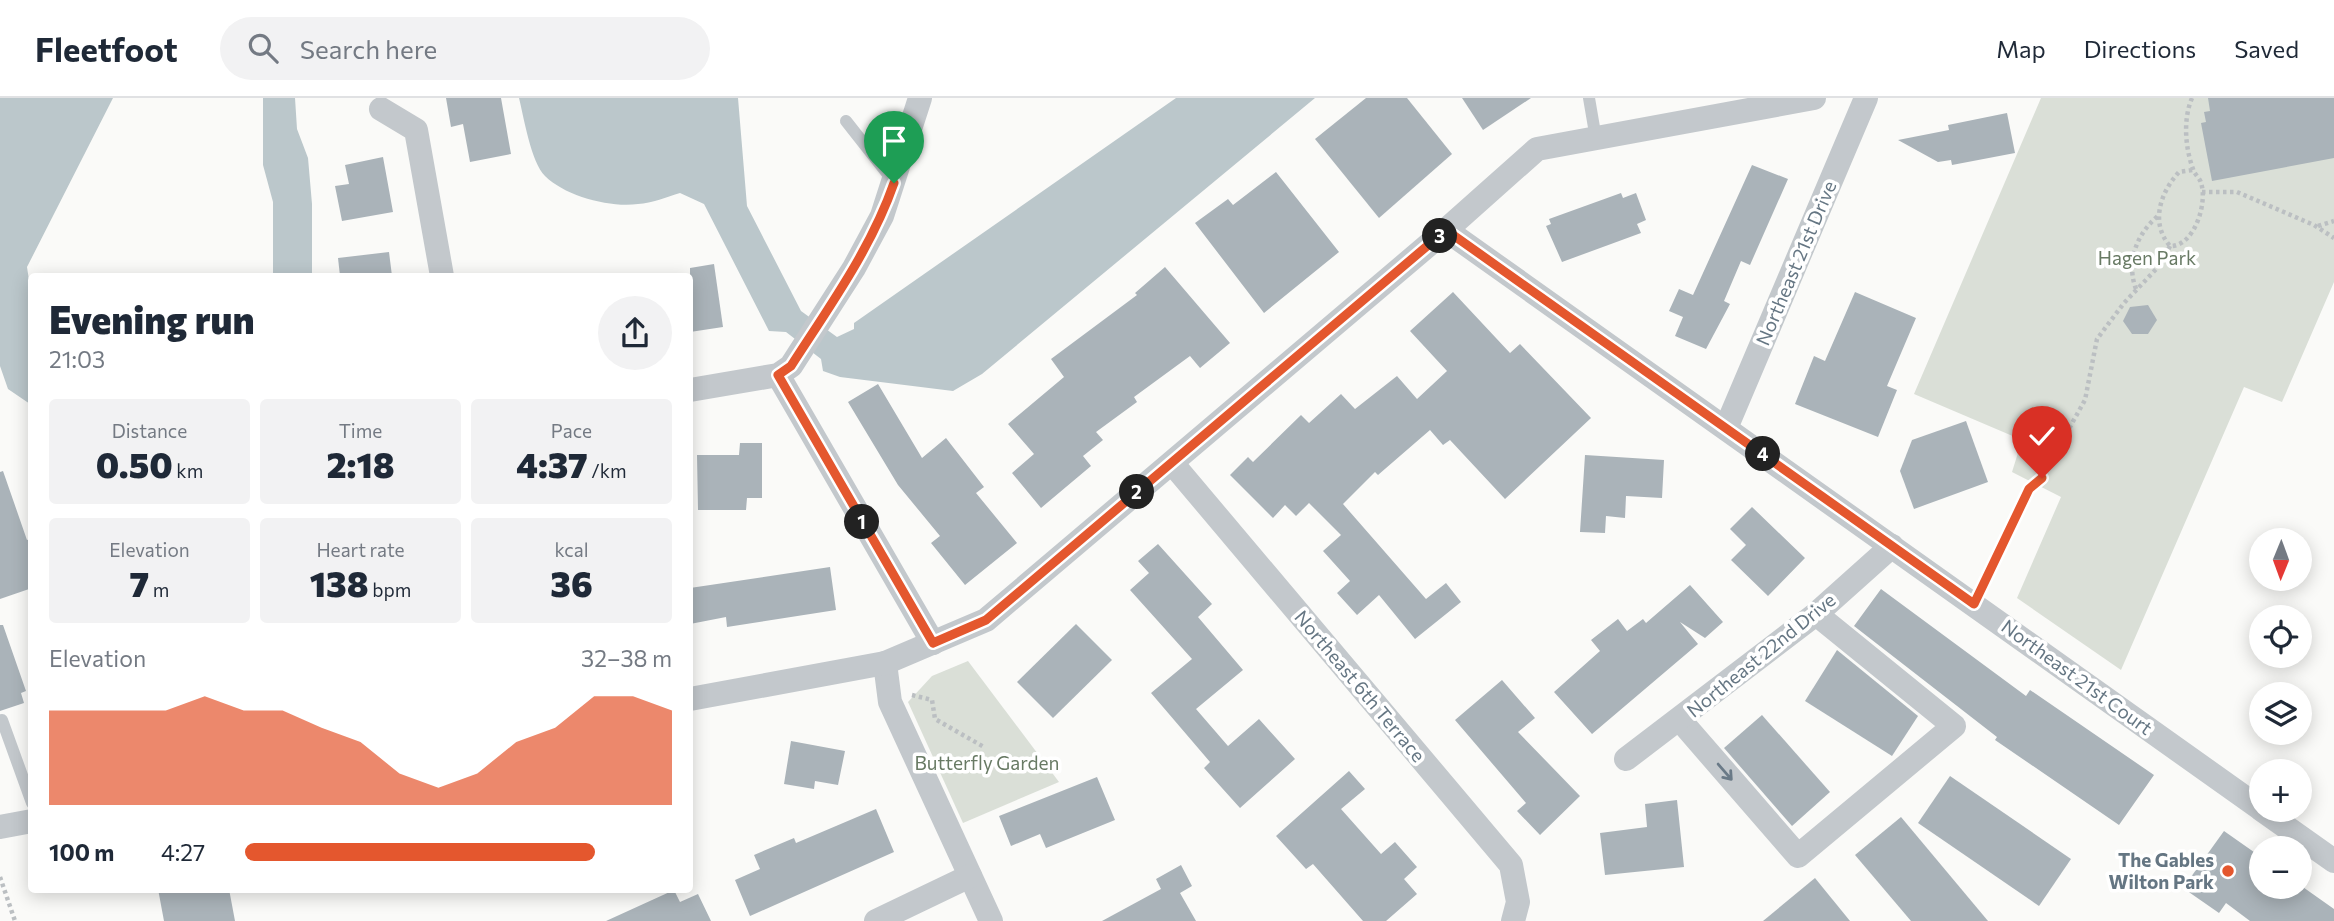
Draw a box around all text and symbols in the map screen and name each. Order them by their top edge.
search box [220,17,710,80]
text: Fleetfoot [35,28,178,69]
icon: search [244,29,282,67]
text: Search here [300,33,437,64]
text: Map [1996,34,2046,63]
text: Directions [2084,34,2196,63]
text: Saved [2234,34,2299,63]
pin [864,111,924,183]
icon: arrive [875,122,913,160]
street label: Northeast 21st Drive [1750,177,1841,349]
pin: 3 [1422,218,1458,254]
text: 3 [1434,224,1445,247]
park label: Hagen Park [2098,246,2196,269]
text: Evening run [49,295,255,342]
button: share [598,296,672,370]
text: 21:03 [49,345,105,373]
pin [2012,406,2072,478]
icon: check [2023,417,2061,455]
text: Distance [112,419,187,442]
text: Time [339,419,382,442]
text: Pace [551,419,592,442]
pin: 4 [1746,436,1780,472]
text: 0.50 [96,442,173,485]
text: 2:18 [326,442,395,485]
text: 4:37 [516,442,588,485]
text: 4 [1757,442,1768,465]
text: km [173,459,203,482]
text: /km [588,459,627,482]
pin: 2 [1120,474,1154,510]
text: 2 [1131,480,1142,503]
pin: 1 [844,504,880,540]
text: 1 [857,510,866,533]
north arrow [2249,528,2312,592]
map controls [2249,528,2312,899]
text: Elevation [109,538,190,561]
text: Heart rate [316,538,405,561]
text: kcal [554,538,589,561]
text: 7 [130,561,149,604]
text: 138 [310,561,369,604]
text: 36 [550,561,593,604]
text: m [149,578,169,601]
text: bpm [369,578,411,601]
street label: Northeast 22nd Drive [1682,588,1840,722]
street label: Northeast 6th Terrace [1290,605,1431,766]
button: locate [2249,605,2312,668]
street label: Northeast 21st Court [1997,614,2157,739]
text: Elevation [49,644,146,672]
text: 32–38 m [581,644,672,672]
button: layers [2249,682,2312,745]
park label: Butterfly Garden [915,751,1059,774]
button: + [2249,759,2312,822]
one-way arrow [1717,763,1733,781]
button: − [2249,836,2312,899]
text: 100 m [49,838,114,866]
text: 4:27 [161,838,205,866]
place label: The Gables Wilton Park [2109,848,2214,893]
marker: The Gables Wilton Park [2220,863,2236,879]

